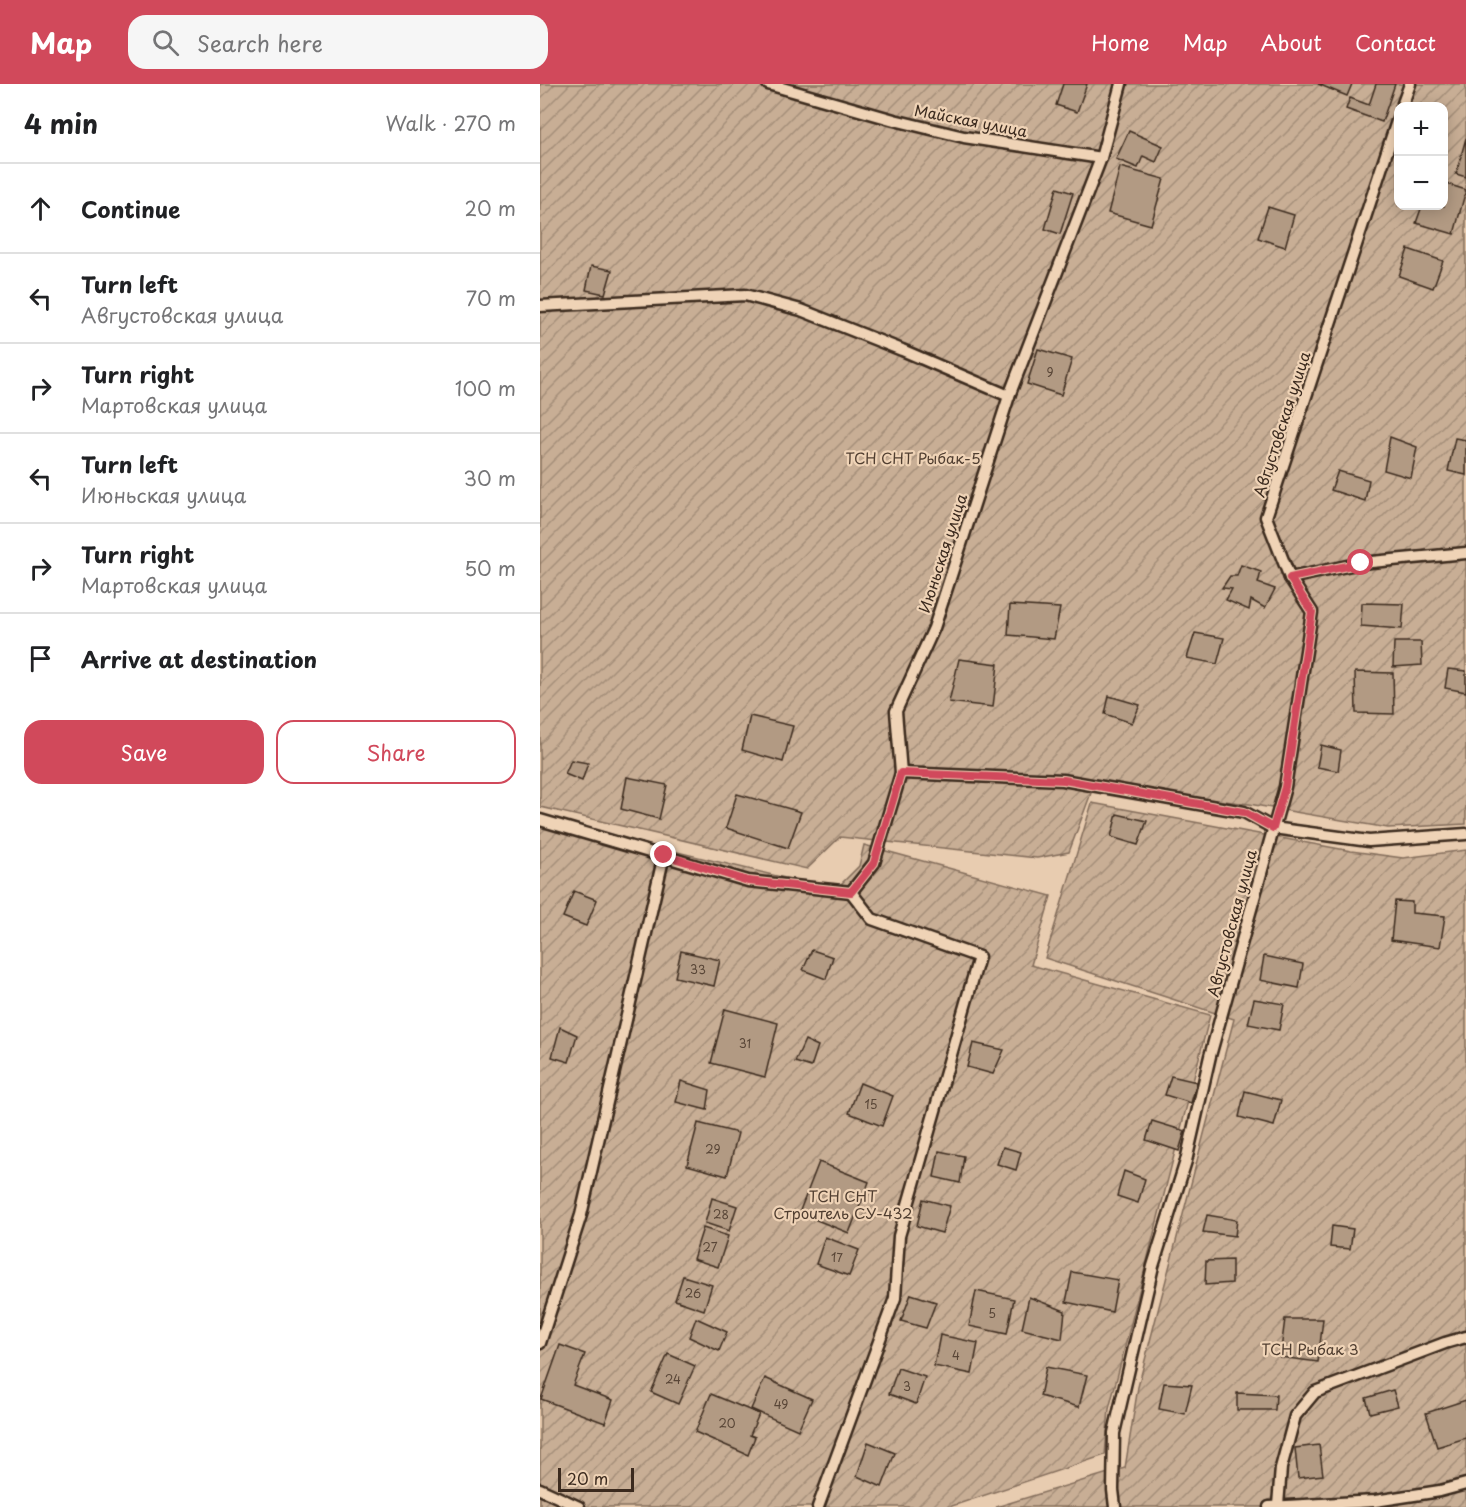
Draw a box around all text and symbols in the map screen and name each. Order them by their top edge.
search box [128,15,548,69]
text: Map [30,21,92,64]
icon: search [149,26,182,59]
text: Search here [197,26,323,59]
text: Home [1091,26,1150,58]
text: Map [1183,26,1228,58]
text: About [1261,26,1322,58]
text: Contact [1355,26,1436,58]
street label: Майская улица [913,98,1030,142]
map controls [1394,102,1448,210]
button: + [1394,102,1448,156]
text: 4 min [24,104,98,143]
text: Walk · 270 m [385,108,516,138]
button: − [1394,156,1448,210]
icon: ahead [24,192,57,225]
text: Continue [81,192,180,225]
text: 20 m [464,193,516,223]
text: Turn left [81,267,178,300]
icon: left [24,282,57,315]
text: 70 m [466,283,516,313]
text: Августовская улица [81,300,283,330]
street label: Августовская улица [1247,348,1316,500]
text: Turn right [81,357,194,390]
house number: 9 [1046,363,1054,381]
icon: right [24,372,57,405]
text: 100 m [455,373,516,403]
text: Мартовская улица [81,390,267,420]
park label: ТСН СНТ Рыбак-5 [845,446,981,469]
text: Turn left [81,447,178,480]
icon: left [24,462,57,495]
text: 30 m [463,463,516,493]
text: Июньская улица [81,480,246,510]
street label: Июньская улица [912,490,972,615]
text: Turn right [81,537,194,570]
route start [1347,549,1373,575]
icon: right [24,552,57,585]
text: 50 m [464,553,516,583]
text: Мартовская улица [81,570,267,600]
icon: arrive [24,642,57,675]
text: Arrive at destination [81,642,317,675]
button: Save [24,720,264,784]
button: Share [276,720,516,784]
route end [650,841,676,867]
street label: Августовская улица [1200,846,1262,999]
house number: 33 [690,960,706,978]
house number: 31 [739,1034,751,1052]
house number: 15 [864,1095,878,1113]
house number: 29 [705,1140,721,1158]
park label: ТСН СНТ Строитель СУ-432 [773,1184,913,1224]
house number: 28 [713,1205,729,1223]
house number: 27 [703,1238,718,1256]
house number: 17 [831,1248,843,1266]
house number: 26 [685,1284,701,1302]
house number: 5 [988,1304,996,1322]
park label: ТСН Рыбак 3 [1261,1337,1359,1360]
house number: 4 [952,1346,960,1364]
house number: 24 [665,1370,681,1388]
house number: 3 [903,1377,911,1395]
house number: 49 [774,1395,788,1413]
house number: 20 [718,1414,736,1432]
scale bar [558,1465,634,1492]
text: 20 m [567,1466,608,1490]

